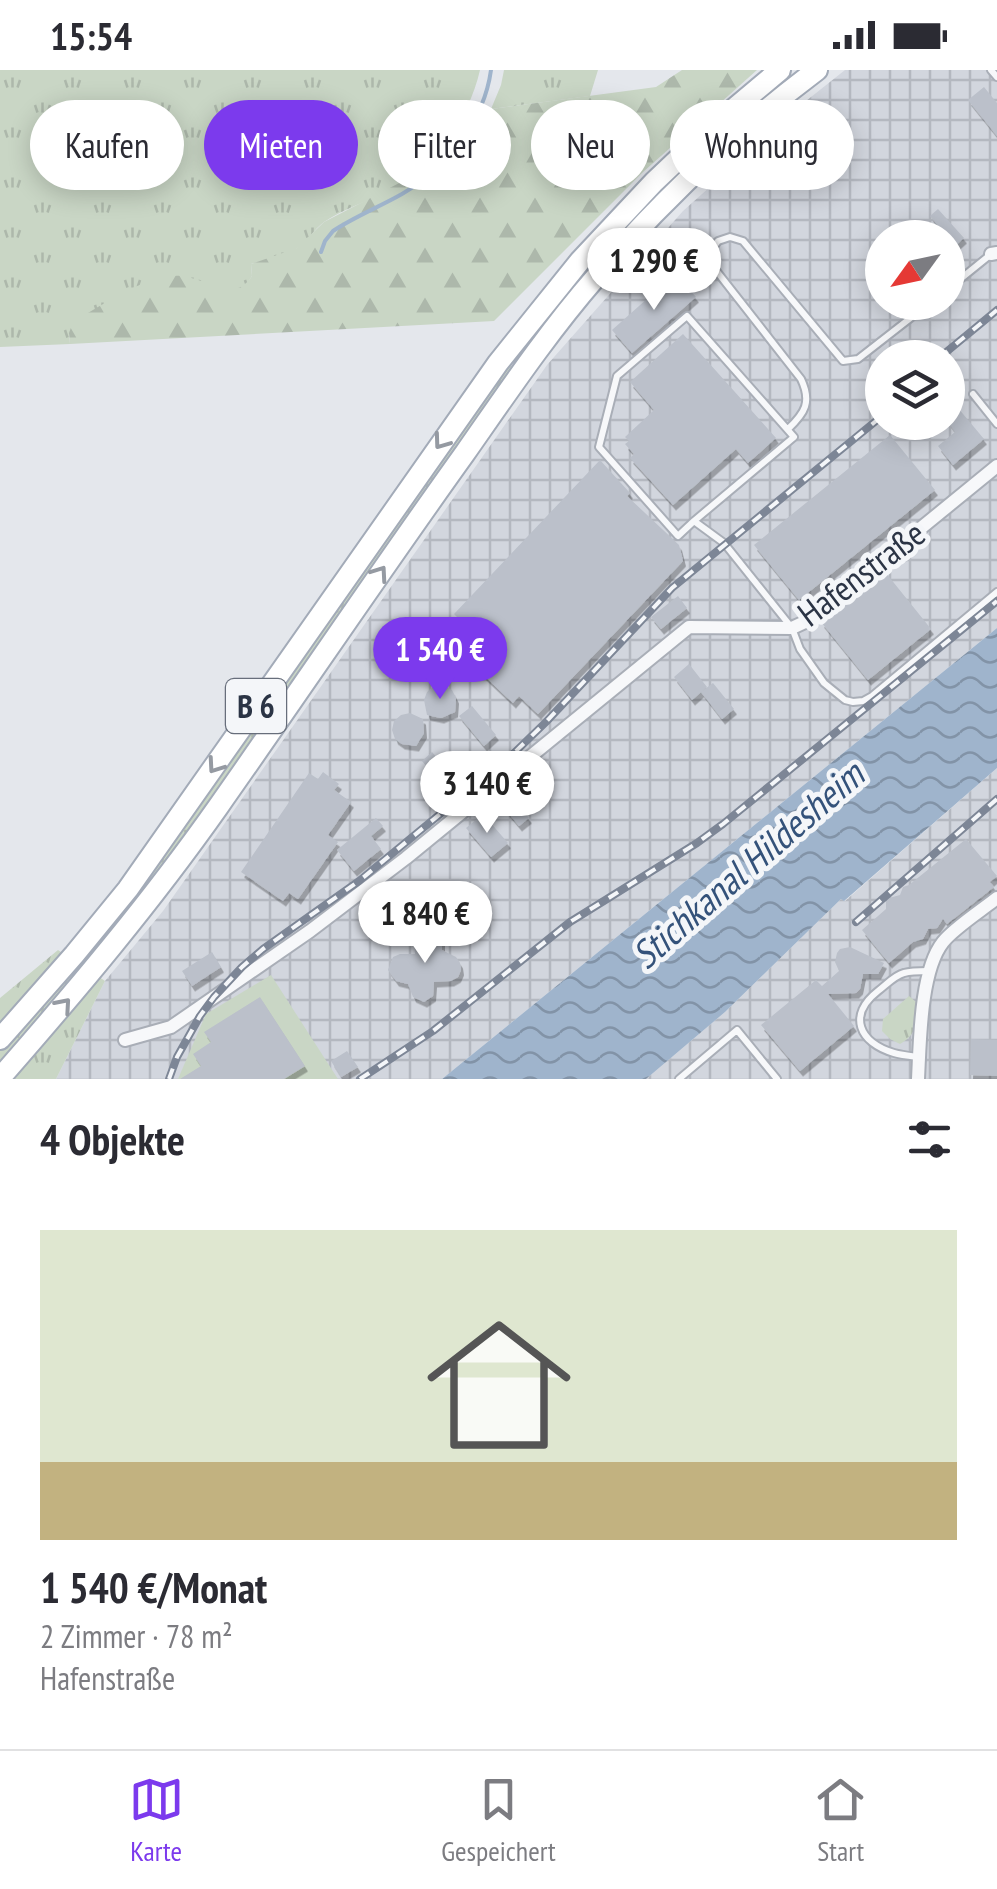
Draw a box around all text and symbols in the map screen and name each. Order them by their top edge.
text: 15:54 [50,11,132,60]
chip: Kaufen [30,100,184,190]
chip: Mieten [204,100,358,190]
chip: Filter [378,100,511,190]
chip: Neu [531,100,650,190]
chip: Wohnung [670,100,854,190]
north arrow [865,220,965,320]
map controls [865,220,965,440]
pin: 1 290 € [562,228,746,313]
text: 1 290 € [609,239,699,281]
button: layers [865,340,965,440]
one-way arrow [436,431,453,449]
street label: Hafenstraße [788,510,934,636]
one-way arrow [368,566,386,585]
pin: 1 540 € [348,617,532,702]
text: 1 540 € [395,628,485,670]
road number: B 6 [226,679,286,733]
water label: Stichkanal Hildesheim [621,748,875,978]
pin: 3 140 € [395,751,579,836]
one-way arrow [209,754,227,773]
text: 3 140 € [442,762,532,804]
pin: 1 840 € [333,881,517,966]
text: 1 840 € [380,892,470,934]
one-way arrow [53,998,71,1016]
text: 4 Objekte [40,1112,185,1167]
icon: filters [902,1112,957,1167]
icon: home [409,1295,589,1475]
text: 1 540 €/Monat [40,1560,267,1615]
text: 2 Zimmer · 78 m² [40,1615,233,1657]
text: Hafenstraße [40,1657,175,1699]
tab: Karte [129,1772,184,1869]
tab: Gespeichert [441,1772,556,1869]
tab: Start [813,1772,868,1869]

